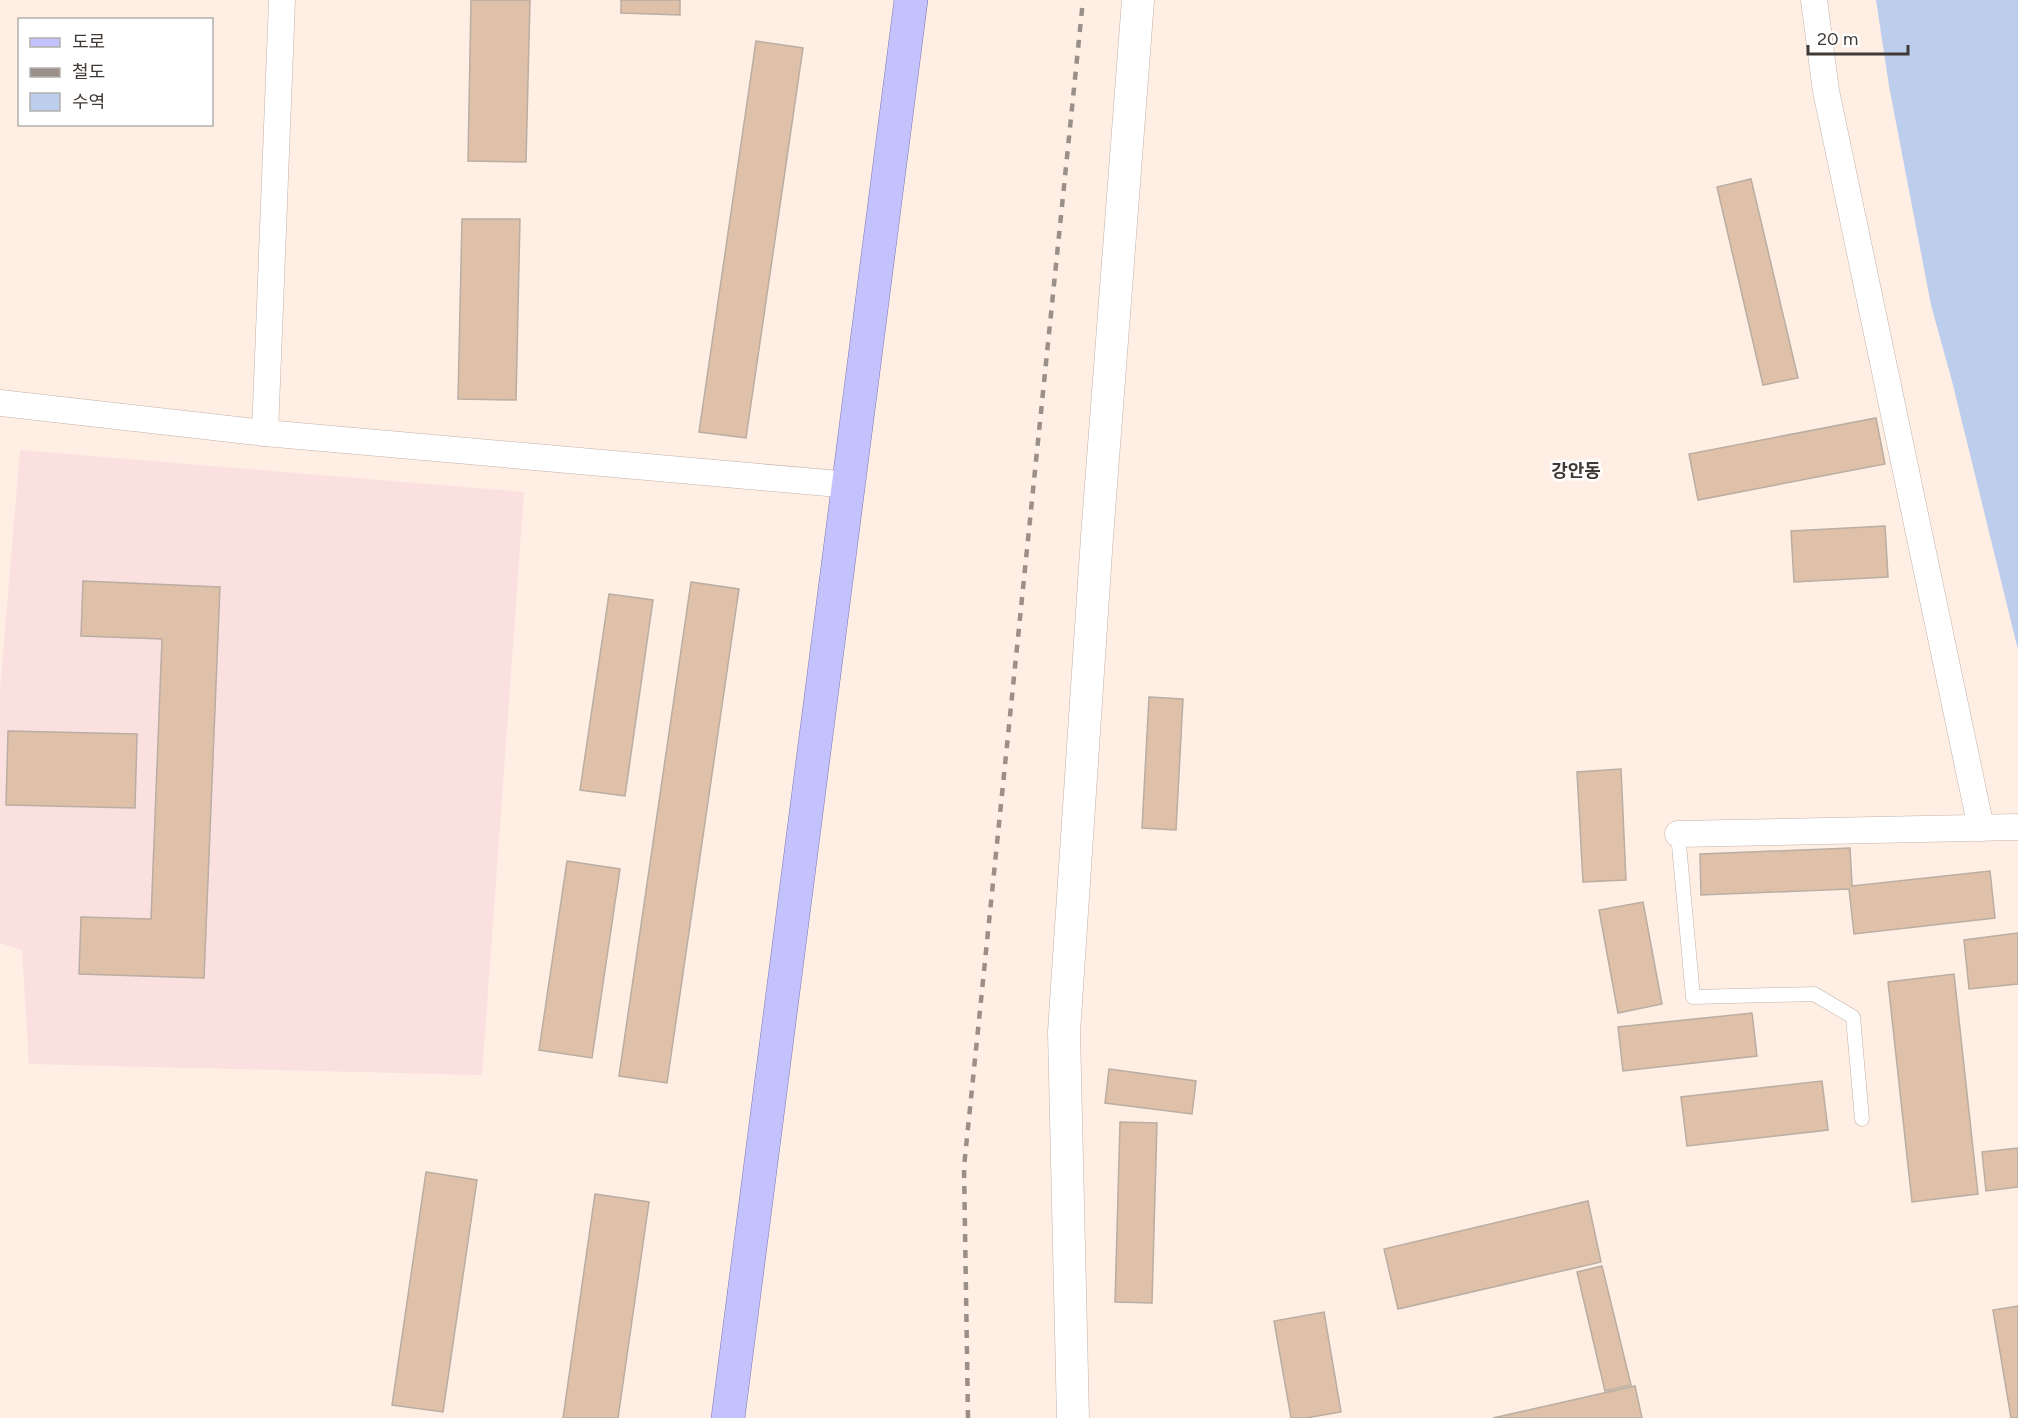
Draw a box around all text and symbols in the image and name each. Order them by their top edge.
legend [18,18,213,126]
scale bar [1808,18,1908,56]
text: 20 m [1817,28,1858,50]
text: 도로 [72,31,105,53]
text: 철도 [72,61,105,83]
text: 수역 [72,91,105,113]
district label: 강안동 [1551,460,1601,482]

